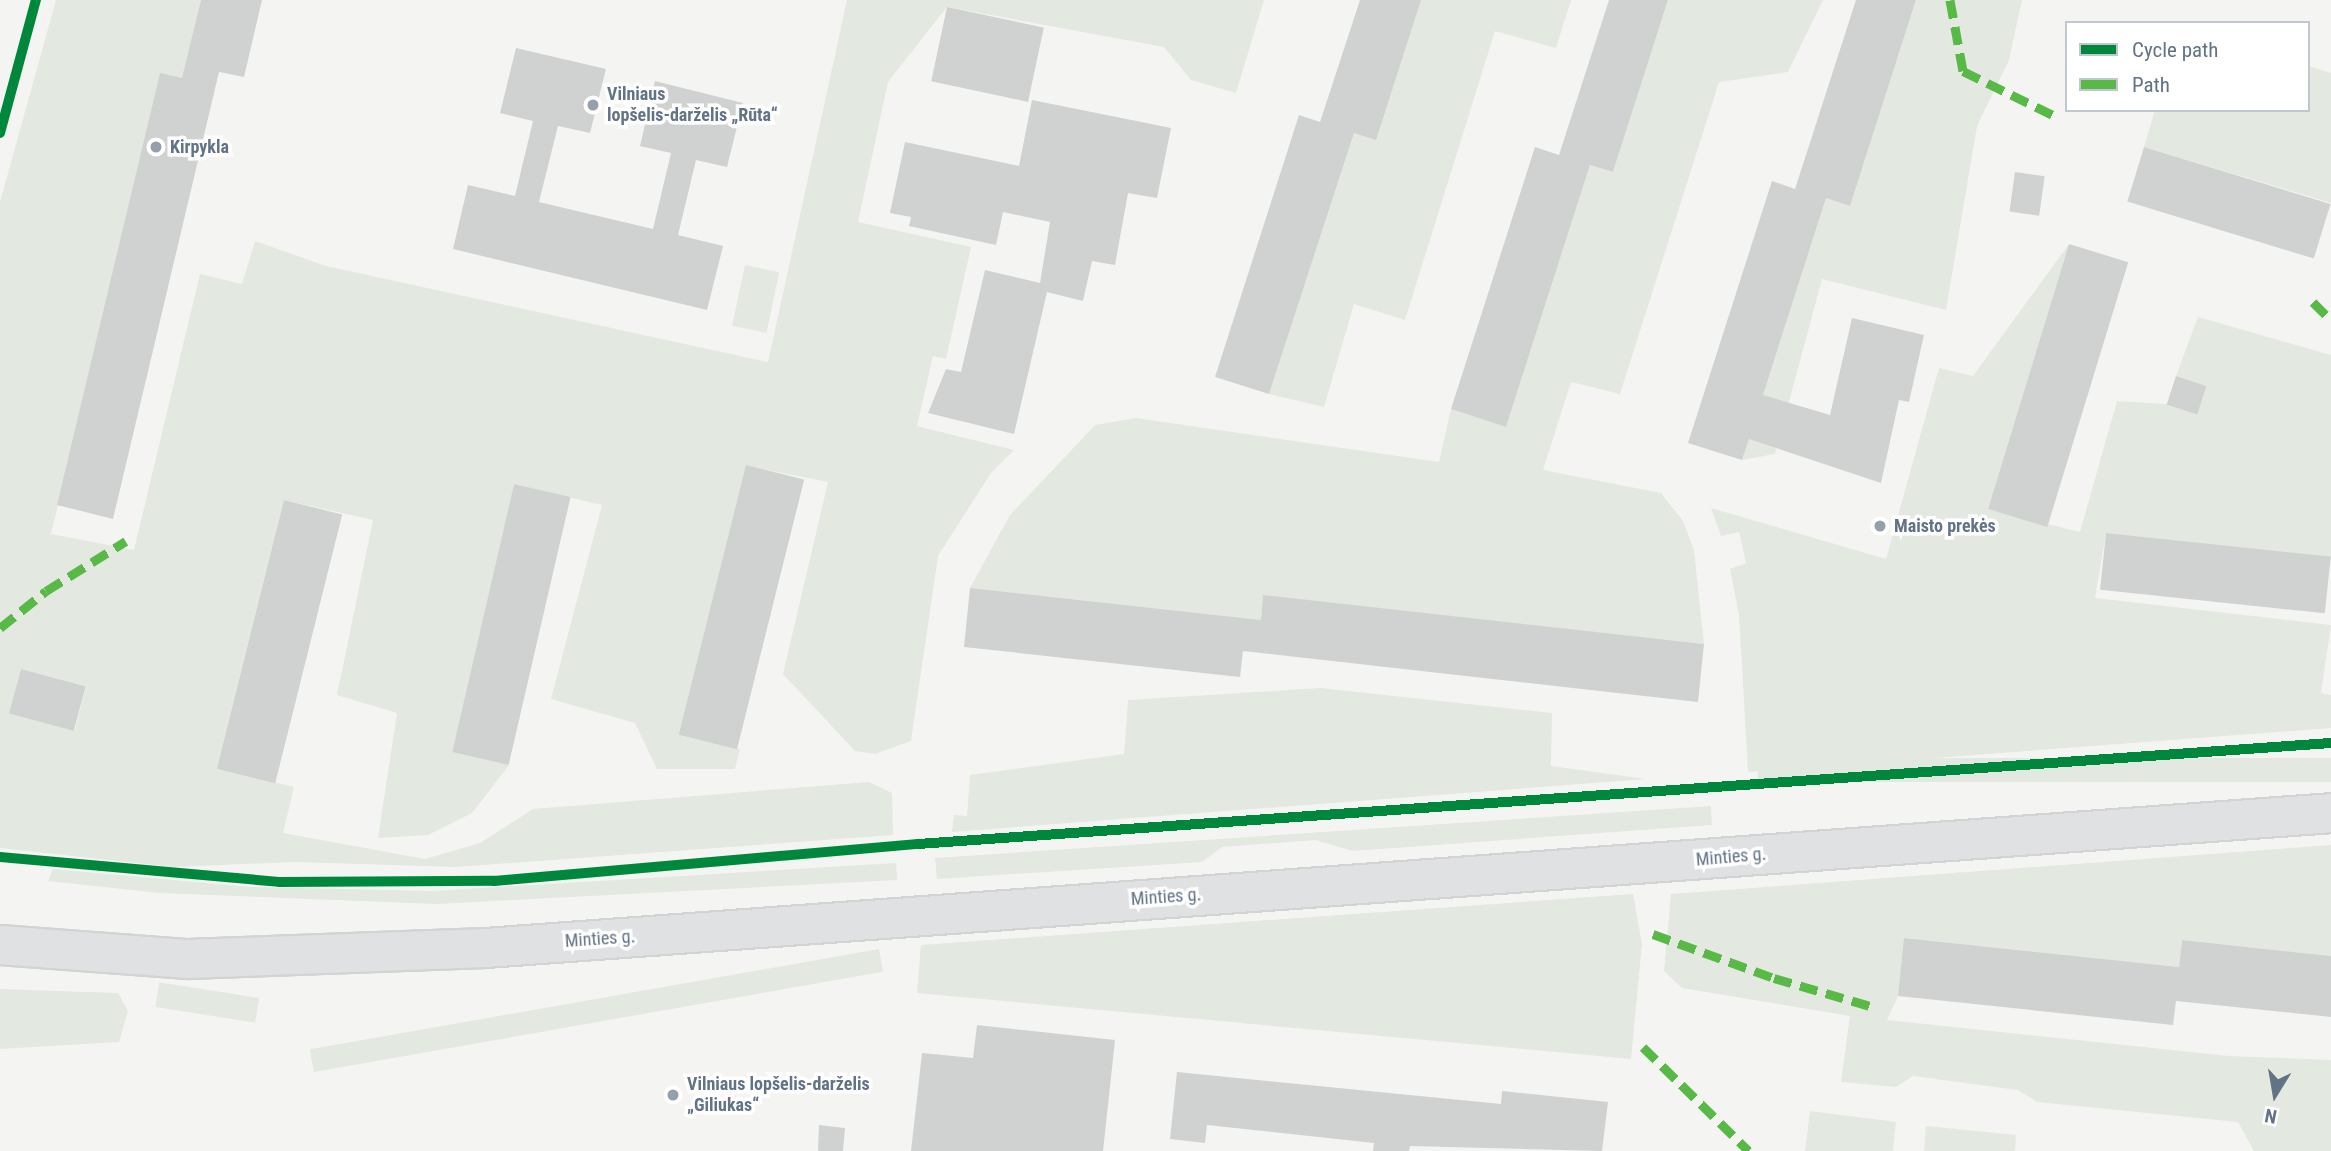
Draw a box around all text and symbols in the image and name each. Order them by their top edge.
legend [2065,21,2310,112]
text: Cycle path [2132,38,2218,62]
text: Path [2132,73,2170,97]
place label: Vilniaus lopšelis-darželis „Rūta“ [607,84,778,126]
marker: Vilniaus lopšelis-darželis „Rūta“ [585,97,601,113]
place label: Kirpykla [170,136,229,158]
marker: Kirpykla [148,139,164,155]
place label: Maisto prekės [1894,515,1996,537]
marker: Maisto prekės [1872,518,1888,534]
street label: Minties g. [1695,843,1767,871]
street label: Minties g. [1130,884,1202,910]
street label: Minties g. [564,926,636,952]
north arrow [2240,1060,2310,1130]
place label: Vilniaus lopšelis-darželis „Giliukas“ [687,1074,870,1116]
marker: Vilniaus lopšelis-darželis „Giliukas“ [665,1087,681,1103]
text: N [2263,1104,2279,1129]

